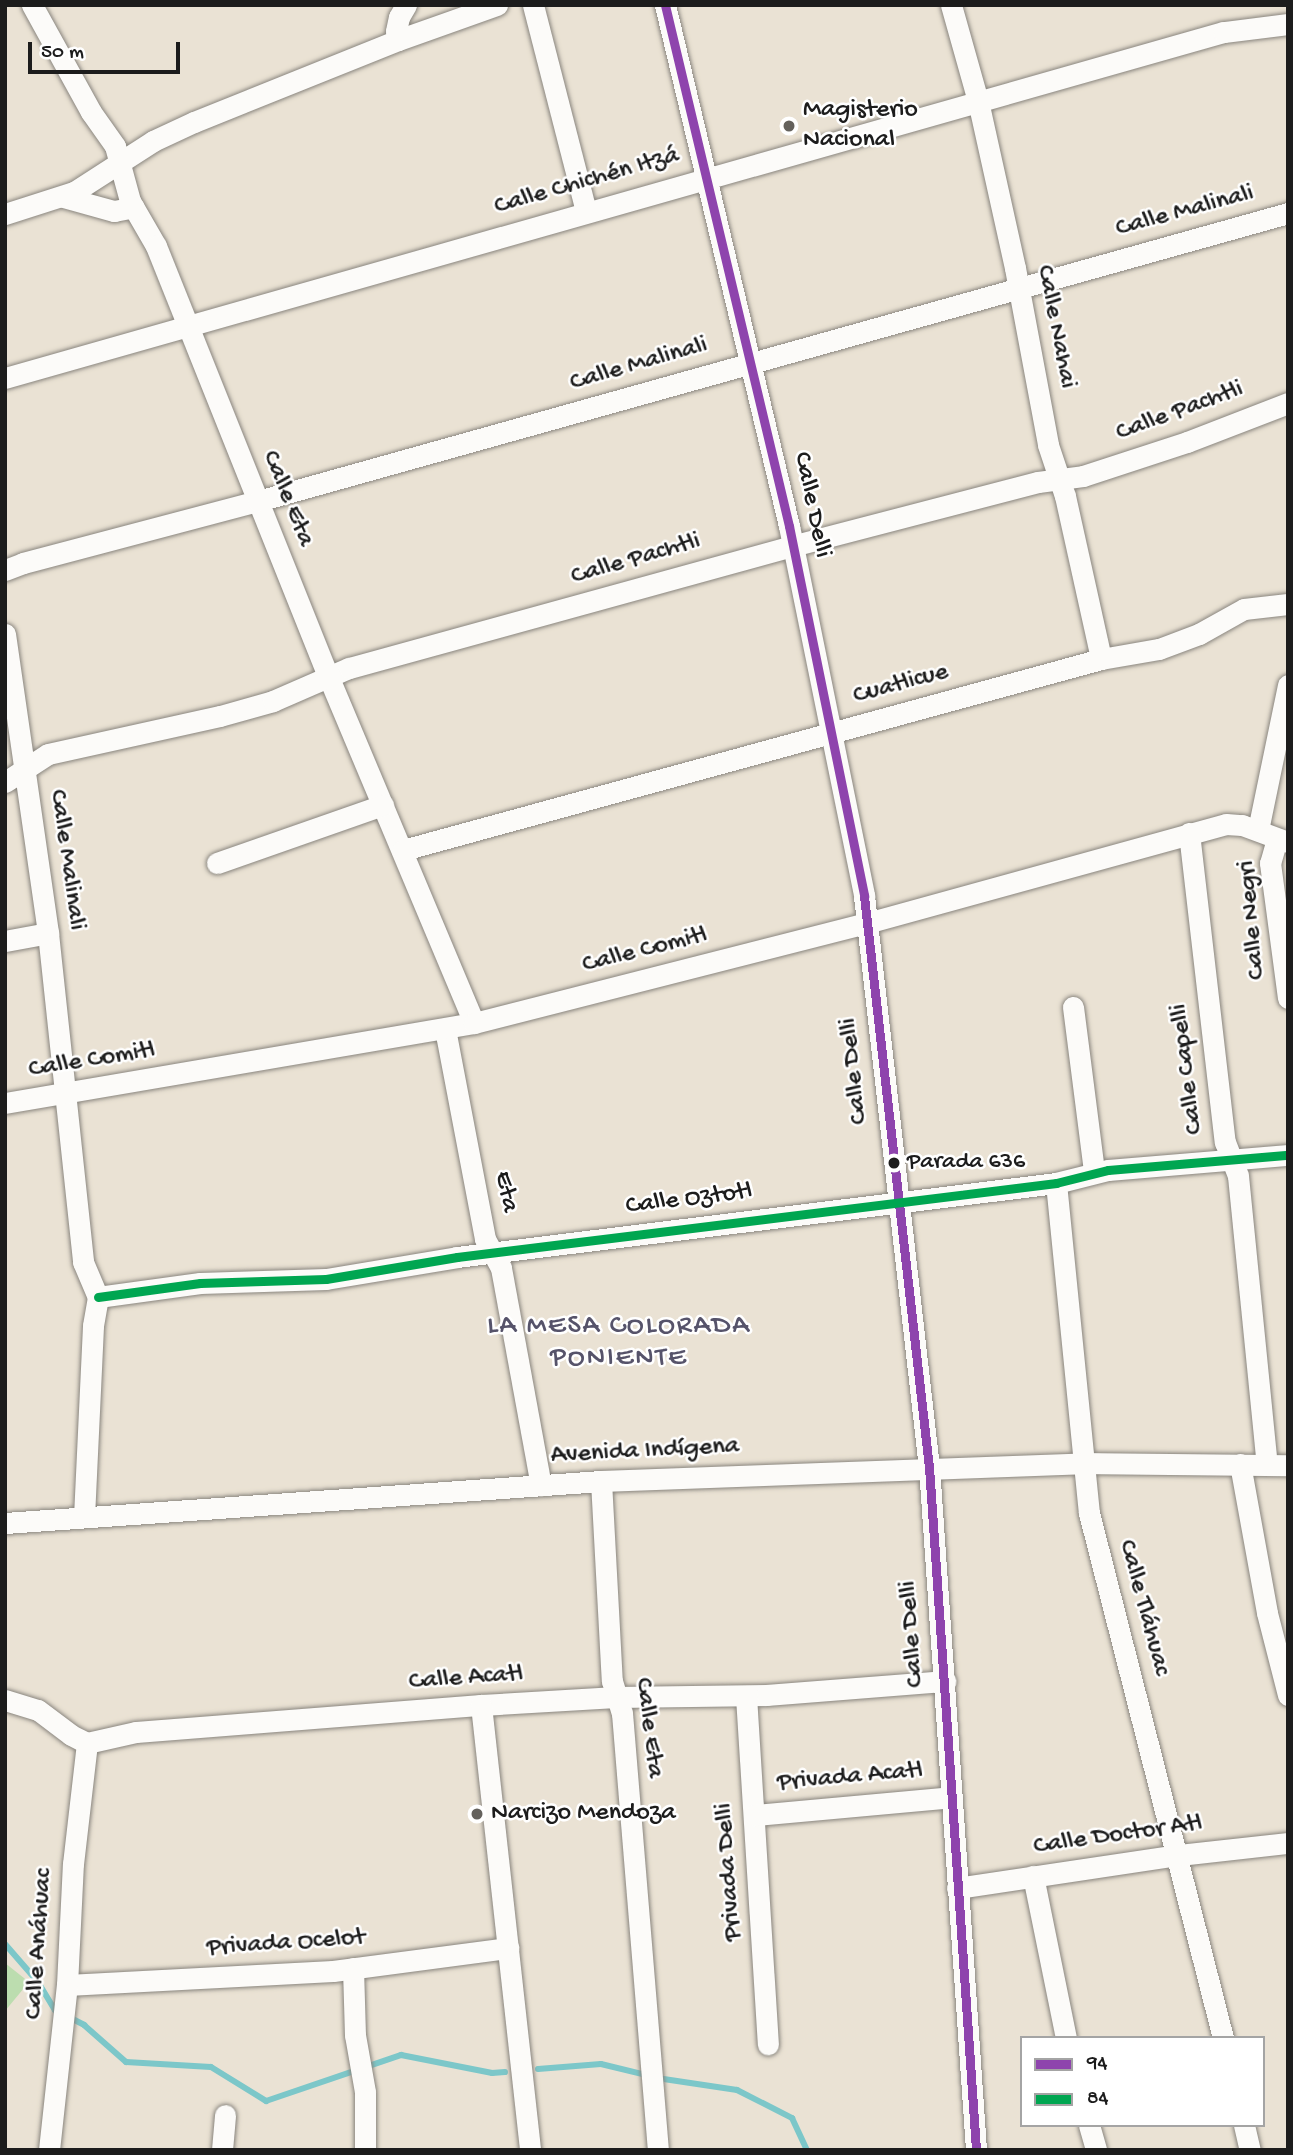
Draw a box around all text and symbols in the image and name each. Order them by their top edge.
scale bar [32,28,184,72]
text: 50 m [41,41,84,66]
place label: Magisterio Nacional [803,95,918,156]
marker: Magisterio Nacional [781,118,797,134]
street label: Calle Chichén Itzá [491,141,683,223]
street label: Calle Malinali [1113,179,1257,245]
street label: Calle Nahai [1028,263,1082,391]
street label: Calle Malinali [567,330,711,400]
street label: Calle Pachtli [1112,375,1248,449]
street label: Calle Eta [254,446,320,552]
street label: Calle Delli [785,449,837,561]
street label: Calle Pachtli [568,527,704,593]
street label: Cuatlicue [850,657,952,713]
street label: Calle Malinali [41,788,91,932]
street label: Calle Negri [1232,859,1274,981]
street label: Calle Comitl [579,920,711,982]
street label: Calle Capelli [1165,1002,1211,1136]
street label: Calle Delli [834,1016,876,1126]
street label: Calle Comitl [27,1036,157,1086]
place label: Parada 636 [907,1149,1025,1177]
marker: Parada 636 [887,1156,901,1170]
street label: Eta [486,1169,524,1215]
street label: Calle Oztotl [624,1177,754,1223]
district label: LA MESA COLORADA PONIENTE [489,1310,749,1376]
street label: Avenida Indígena [550,1431,740,1473]
street label: Calle Tláhuac [1110,1537,1176,1679]
street label: Calle Delli [894,1580,932,1688]
street label: Calle Acatl [408,1659,524,1699]
street label: Calle Eta [626,1676,670,1780]
street label: Privada Acatl [776,1756,924,1800]
place label: Narcizo Mendoza [491,1798,676,1830]
street label: Privada Delli [710,1802,750,1942]
marker: Narcizo Mendoza [469,1806,485,1822]
street label: Calle Doctor Atl [1032,1809,1204,1863]
street label: Calle Anáhuac [19,1868,61,2020]
street label: Privada Ocelot [206,1923,366,1965]
legend [1020,2036,1265,2127]
text: 94 [1087,2052,1107,2077]
text: 84 [1087,2087,1108,2112]

